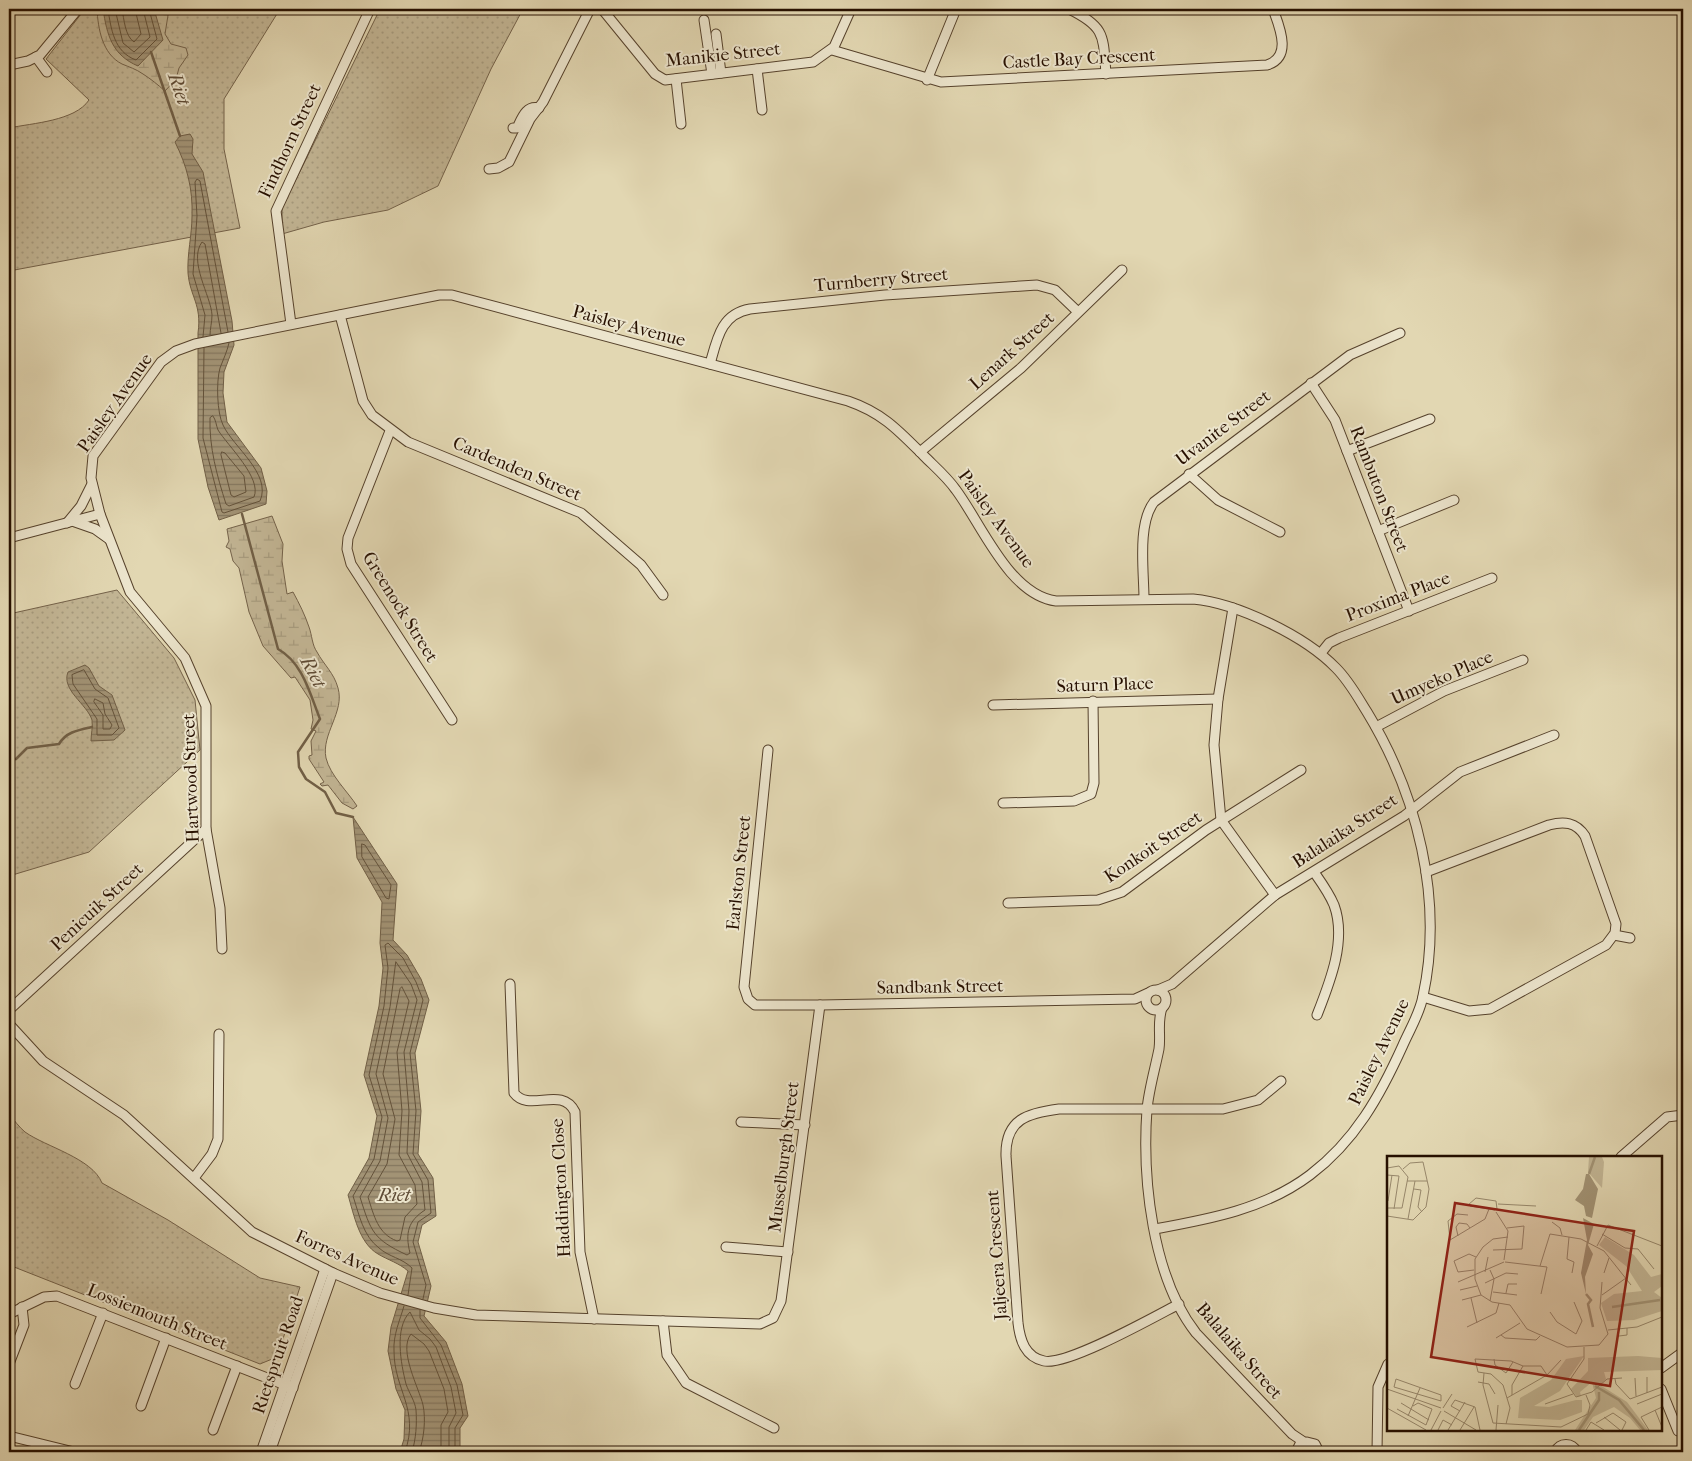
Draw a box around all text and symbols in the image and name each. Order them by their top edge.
street label: Manikie Street [665,38,782,71]
street label: Castle Bay Crescent [1002,44,1157,73]
water label: Riet [163,68,195,109]
street label: Findhorn Street [254,80,326,201]
street label: Turnberry Street [813,264,949,296]
street label: Paisley Avenue [570,301,688,351]
street label: Lenark Street [965,307,1059,395]
street label: Paisley Avenue [73,349,157,457]
street label: Uvanite Street [1171,385,1275,470]
street label: Rambuton Street [1345,423,1413,555]
street label: Cardenden Street [450,432,585,506]
street label: Paisley Avenue [953,466,1039,572]
street label: Greenock Street [358,548,443,667]
street label: Proxima Place [1343,567,1453,627]
street label: Umyeko Place [1388,646,1496,710]
water label: Riet [295,651,331,693]
street label: Saturn Place [1056,673,1154,697]
street label: Hartwood Street [178,712,204,843]
street label: Balalaika Street [1289,789,1402,873]
street label: Konkoit Street [1100,806,1206,887]
street label: Earlston Street [723,814,756,932]
street label: Penicuik Street [46,858,148,955]
street label: Sandbank Street [877,975,1004,999]
street label: Paisley Avenue [1344,995,1414,1109]
street label: Musselburgh Street [764,1080,804,1234]
street label: Haddington Close [547,1118,575,1258]
inset map [1387,1156,1662,1431]
water label: Riet [376,1184,411,1206]
street label: Jaljeera Crescent [982,1189,1012,1323]
street label: Forres Avenue [292,1226,402,1290]
street label: Lossiemouth Street [84,1279,231,1355]
street label: Rietspruit Road [248,1293,308,1417]
street label: Balalaika Street [1191,1298,1287,1404]

